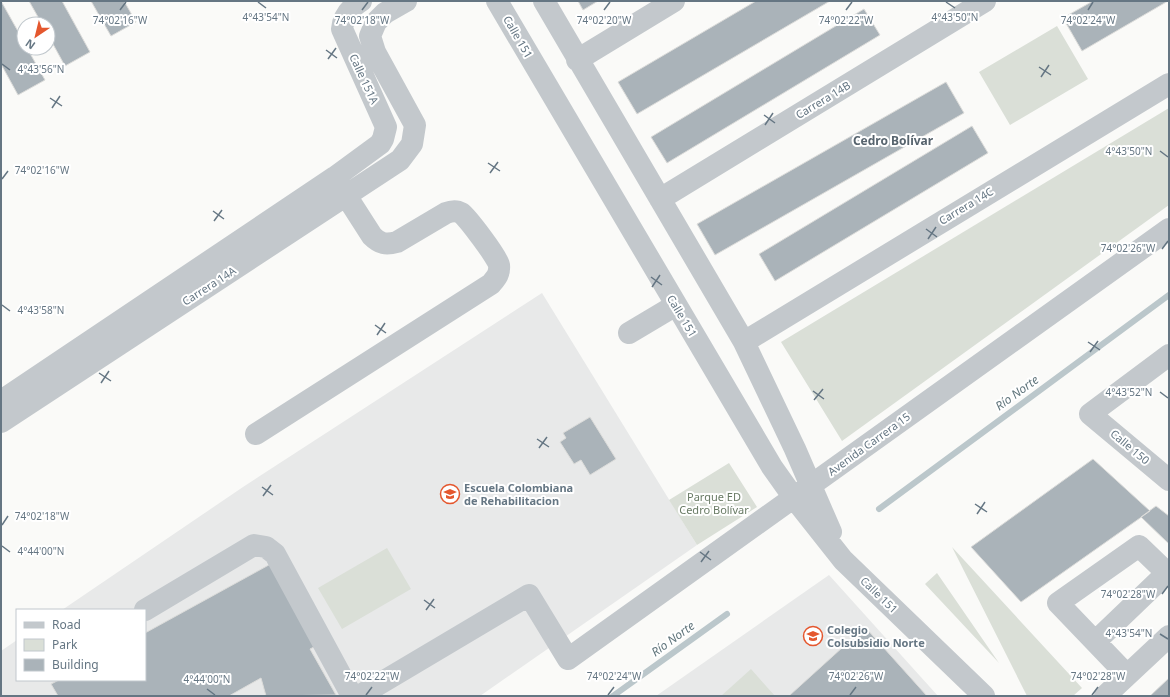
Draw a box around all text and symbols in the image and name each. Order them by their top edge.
text: 4°43'54"N [243,10,289,24]
text: 4°43'50"N [932,10,978,24]
text: 74°02'16"W [93,13,148,27]
text: 74°02'18"W [335,13,390,27]
street label: Calle 151 [500,13,537,61]
text: 74°02'20"W [577,13,632,27]
text: 74°02'22"W [819,13,874,27]
text: 74°02'24"W [1061,13,1116,27]
north arrow [16,16,56,56]
text: N [22,36,38,53]
street label: Calle 151A [346,51,383,107]
text: 4°43'56"N [18,62,64,76]
street label: Carrera 14B [793,77,853,122]
district label: Cedro Bolívar [853,132,934,149]
text: 4°43'50"N [1106,144,1152,158]
text: 74°02'16"W [15,163,70,177]
street label: Carrera 14C [936,183,996,228]
text: 74°02'26"W [1101,241,1156,255]
street label: Carrera 14A [179,262,239,309]
street label: Calle 151 [664,292,701,340]
text: 4°43'58"N [18,303,64,317]
water label: Río Norte [992,371,1042,414]
text: 4°43'52"N [1106,385,1152,399]
street label: Avenida Carrera 15 [824,409,913,479]
street label: Calle 150 [1108,426,1153,467]
place label: Escuela Colombiana de Rehabilitacion [464,480,573,508]
school or university icon: Escuela Colombiana de Rehabilitacion [439,483,461,505]
park label: Parque ED Cedro Bolívar [679,489,749,517]
text: 74°02'18"W [15,509,70,523]
text: 4°44'00"N [18,544,64,558]
street label: Calle 151 [857,573,901,616]
text: 74°02'28"W [1101,587,1156,601]
legend [16,609,146,681]
text: Road [52,616,81,633]
water label: Río Norte [648,617,698,660]
place label: Colegio Colsubsidio Norte [827,622,925,650]
school or university icon: Colegio Colsubsidio Norte [802,625,824,647]
text: 4°43'54"N [1106,626,1152,640]
text: Park [52,636,78,653]
text: Building [52,656,99,673]
text: 74°02'22"W [345,669,400,683]
text: 74°02'24"W [587,669,642,683]
text: 74°02'26"W [829,669,884,683]
text: 74°02'28"W [1071,669,1126,683]
text: 4°44'00"N [184,672,230,686]

